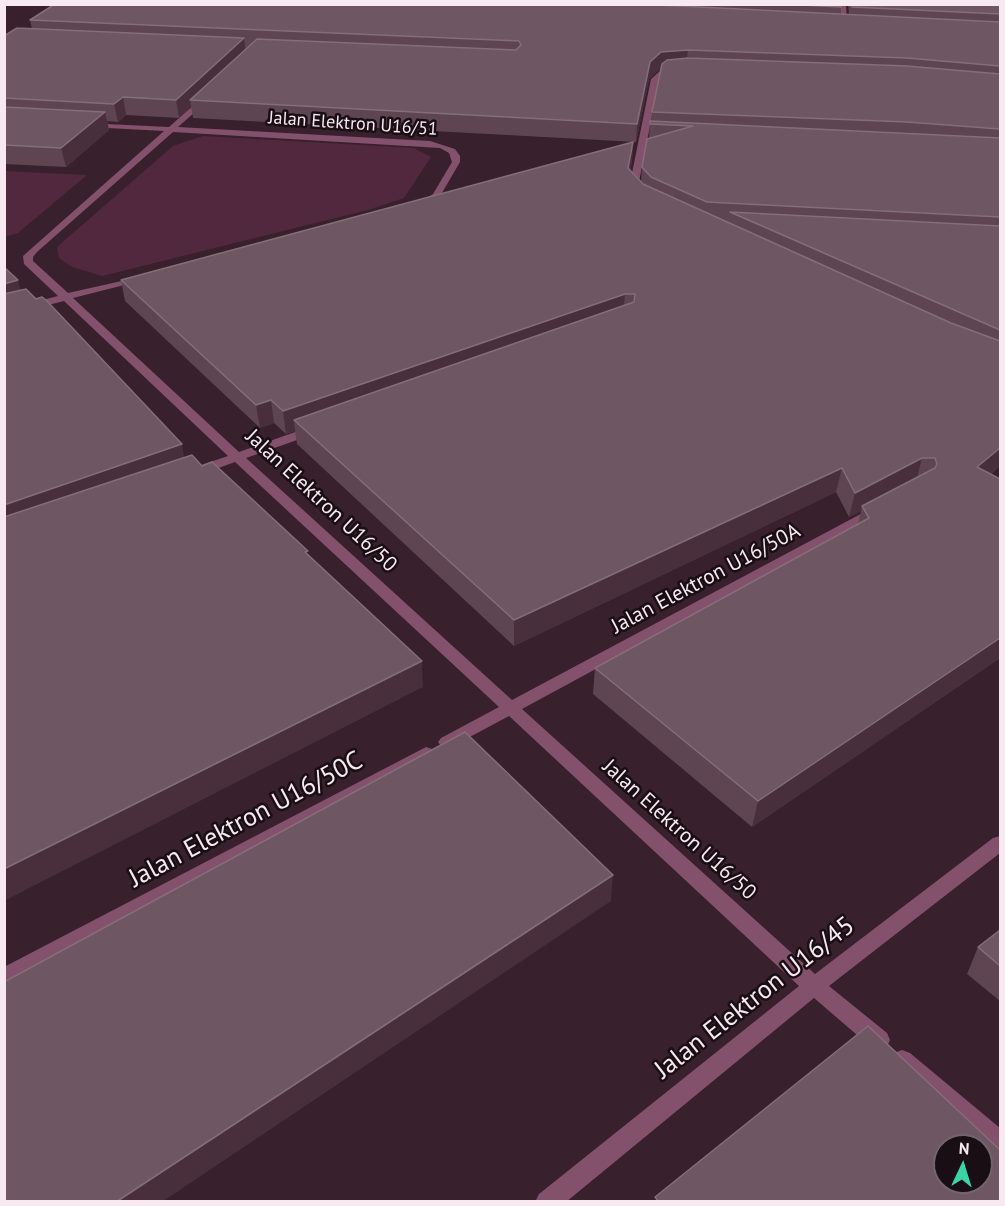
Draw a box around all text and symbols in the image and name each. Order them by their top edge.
street label: Jalan Elektron U16/51 [268,107,438,141]
street label: Jalan Elektron U16/50 [240,424,402,578]
street label: Jalan Elektron U16/50A [607,519,805,639]
street label: Jalan Elektron U16/50C [124,745,368,895]
street label: Jalan Elektron U16/50 [597,754,761,906]
street label: Jalan Elektron U16/45 [649,910,861,1086]
north arrow [933,1134,993,1194]
text: N [958,1138,970,1158]

